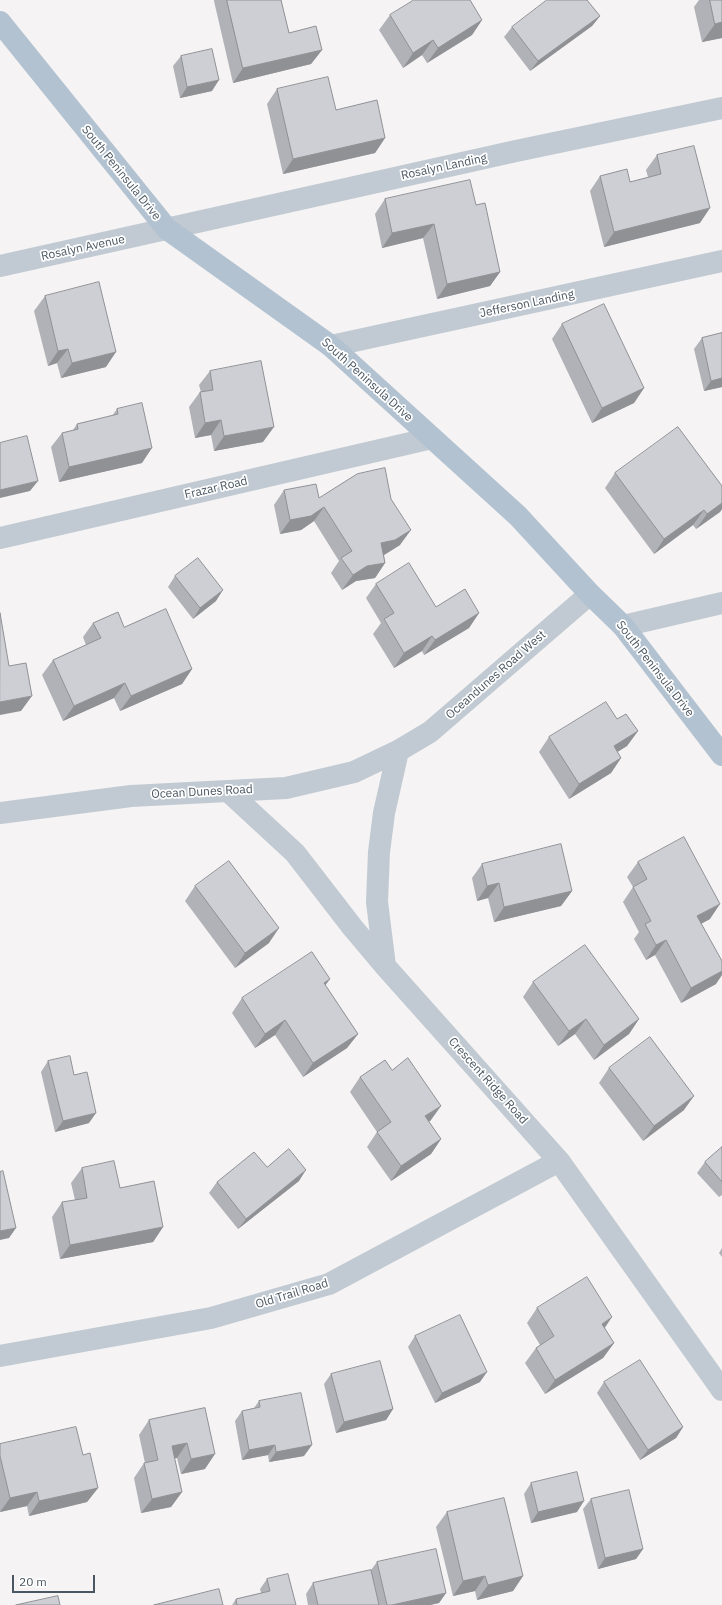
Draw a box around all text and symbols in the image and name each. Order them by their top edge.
street label: South Peninsula Drive [78,123,164,223]
street label: Rosalyn Landing [400,151,488,183]
street label: Rosalyn Avenue [40,232,126,264]
street label: Jefferson Landing [479,287,575,321]
street label: South Peninsula Drive [318,335,416,425]
street label: Frazar Road [183,474,249,502]
street label: South Peninsula Drive [613,618,697,720]
street label: Oceandunes Road West [443,628,549,722]
street label: Ocean Dunes Road [151,782,253,802]
street label: Crescent Ridge Road [445,1035,531,1127]
street label: Old Trail Road [254,1276,330,1312]
scale bar [14,1567,97,1593]
text: 20 m [19,1574,47,1589]

